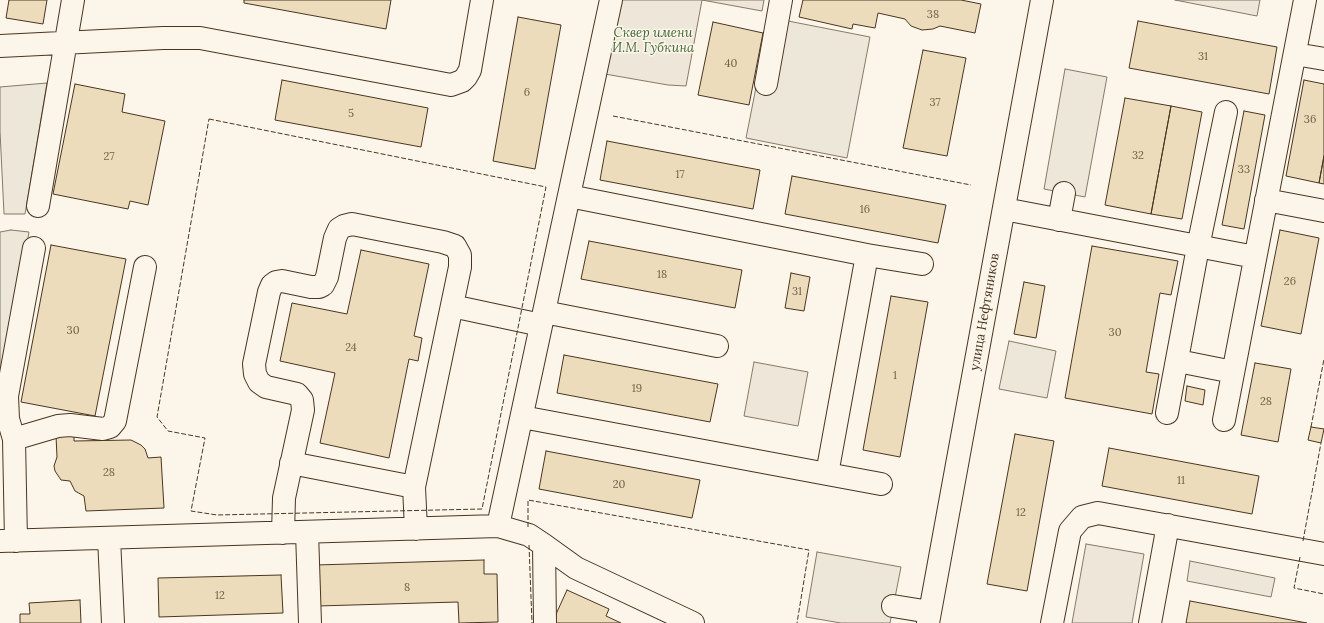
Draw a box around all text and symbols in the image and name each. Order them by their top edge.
house number: 38 [927,8,939,22]
park label: Сквер имени И.М. Губкина [612,25,694,56]
house number: 31 [1198,50,1208,64]
house number: 40 [725,57,737,71]
house number: 6 [524,86,530,100]
house number: 37 [930,96,940,110]
house number: 5 [348,107,354,121]
house number: 36 [1304,113,1316,127]
house number: 32 [1132,149,1144,163]
house number: 27 [104,150,114,164]
house number: 33 [1238,163,1250,177]
house number: 17 [675,168,685,182]
house number: 16 [860,203,870,217]
street label: улица Нефтяников [967,252,1003,372]
house number: 18 [657,268,667,282]
house number: 26 [1284,275,1296,289]
house number: 31 [792,285,802,299]
house number: 30 [67,324,79,338]
house number: 30 [1109,326,1121,340]
house number: 24 [345,341,357,355]
house number: 1 [893,369,897,383]
house number: 19 [632,382,642,396]
house number: 28 [1260,395,1272,409]
house number: 28 [103,466,115,480]
house number: 11 [1177,474,1185,488]
house number: 20 [613,478,625,492]
house number: 12 [1016,506,1026,520]
house number: 8 [404,581,410,595]
house number: 12 [215,589,225,603]

